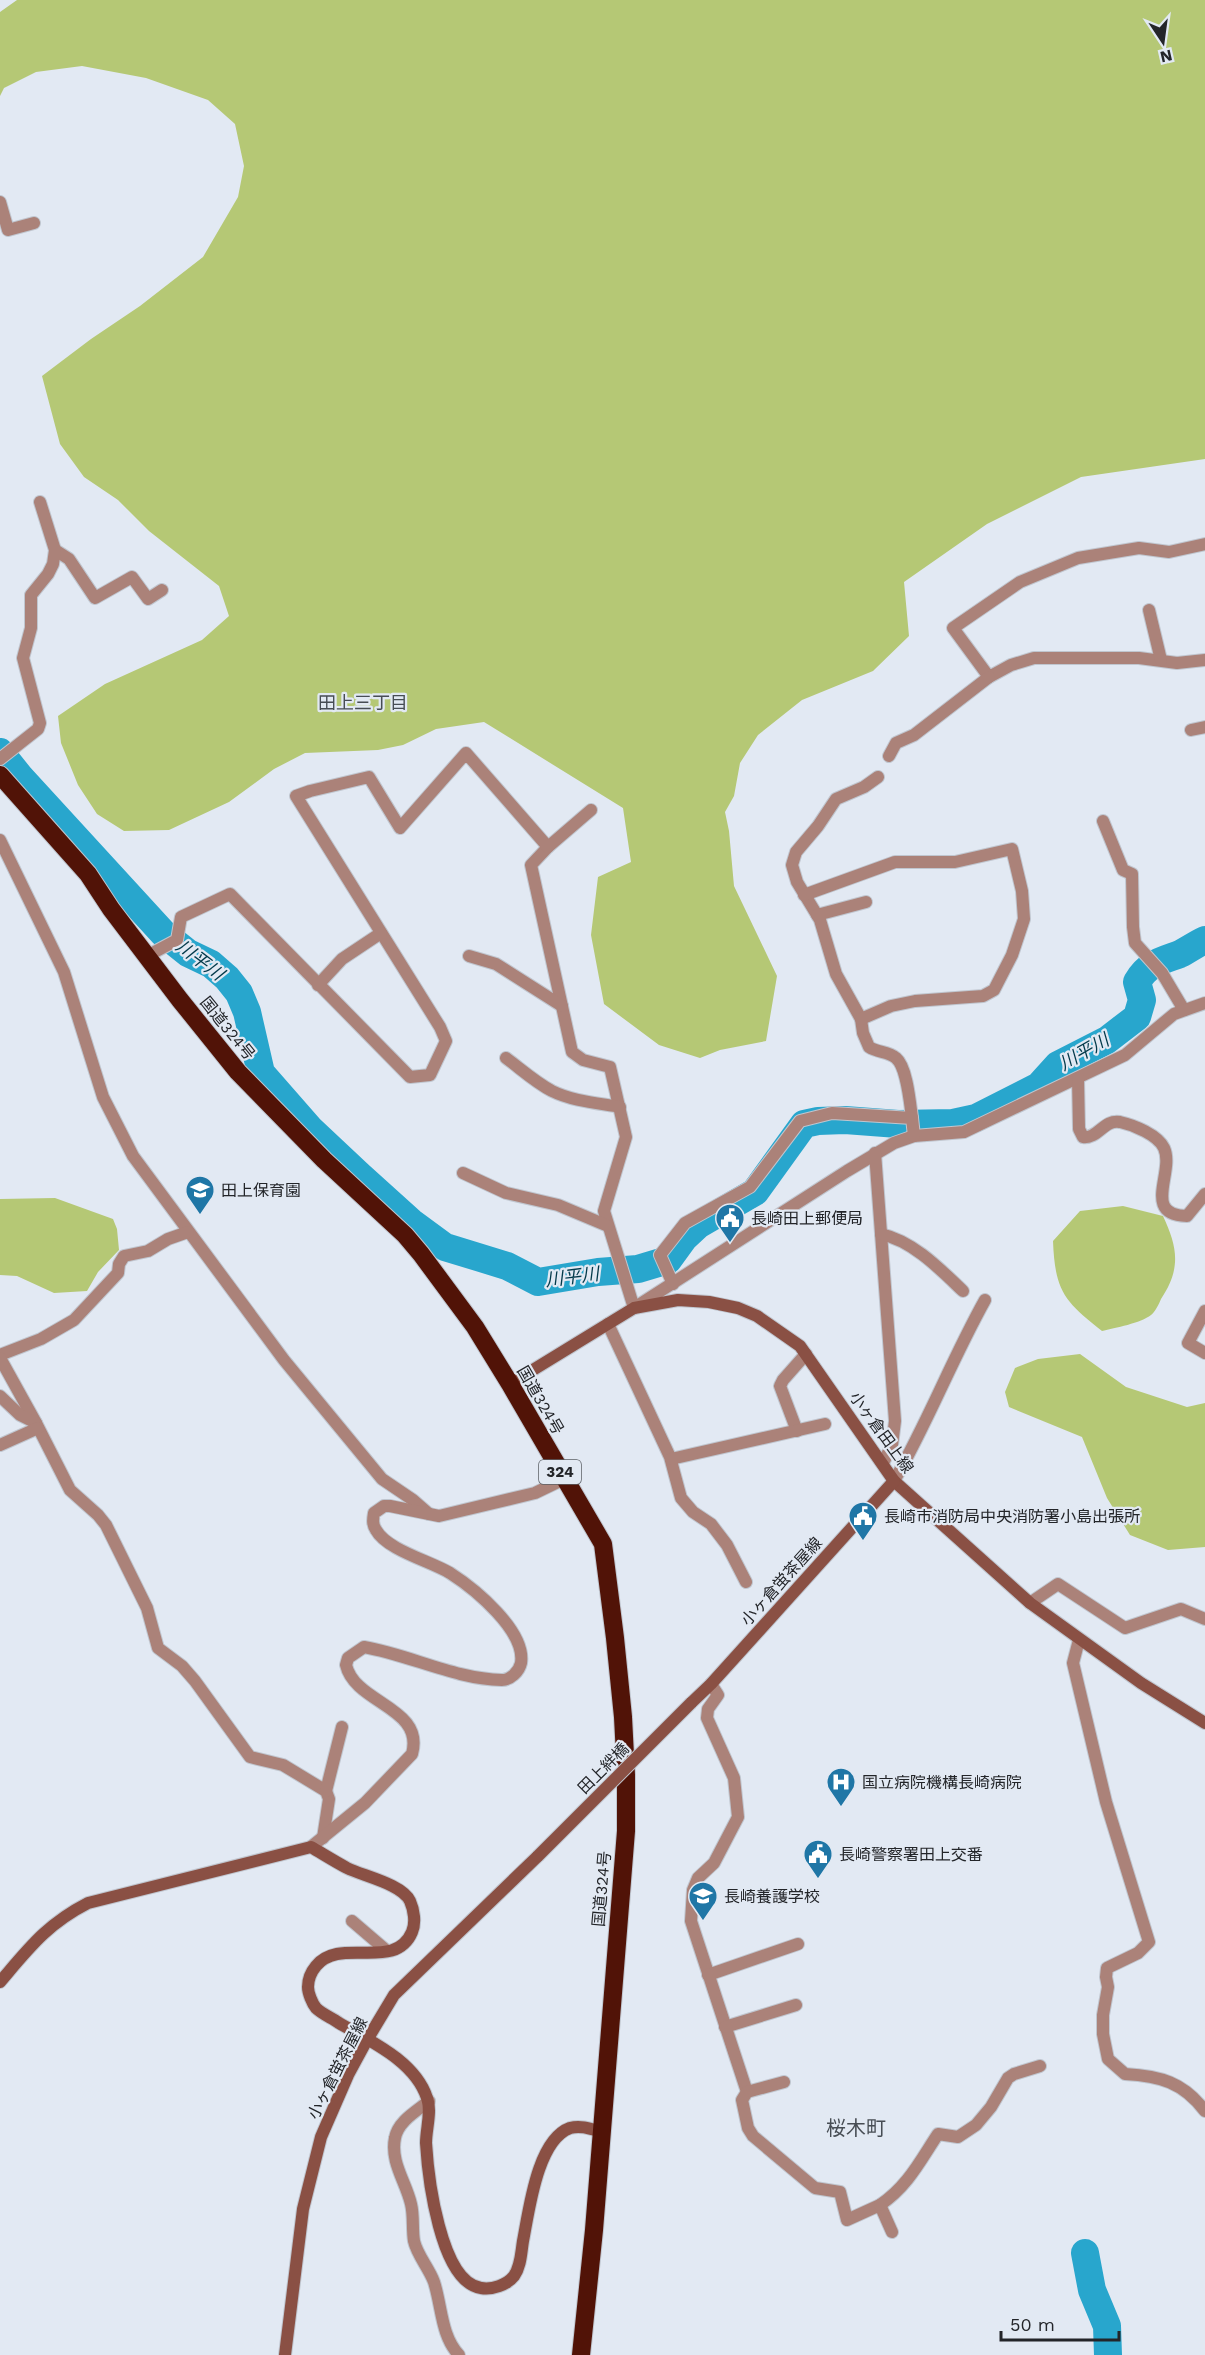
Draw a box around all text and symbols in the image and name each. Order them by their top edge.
north arrow [1133,12,1193,72]
text: N [1158,46,1174,67]
district label: 田上三丁目 [318,692,408,713]
water label: 川平川 [172,935,230,985]
street label: 国道324号 [196,993,259,1064]
water label: 川平川 [1055,1028,1114,1074]
school or university icon: 田上保育園 [184,1174,216,1216]
place label: 田上保育園 [221,1181,301,1200]
public building icon: 長崎田上郵便局 [714,1202,746,1244]
place label: 長崎田上郵便局 [751,1209,863,1228]
water label: 川平川 [544,1263,602,1290]
street label: 国道324号 [513,1363,568,1438]
street label: 小ヶ倉田上線 [846,1388,917,1477]
road number: 324 [539,1460,581,1484]
public building icon: 長崎市消防局中央消防署小島出張所 [847,1500,879,1542]
place label: 長崎市消防局中央消防署小島出張所 [884,1507,1140,1526]
street label: 小ヶ倉蛍茶屋線 [737,1533,826,1629]
street label: 田上絆橋 [574,1739,633,1798]
hospital icon: 国立病院機構長崎病院 [825,1766,857,1808]
place label: 国立病院機構長崎病院 [862,1773,1022,1792]
public building icon: 長崎警察署田上交番 [802,1838,834,1880]
place label: 長崎警察署田上交番 [839,1845,983,1864]
street label: 国道324号 [589,1850,614,1928]
school or university icon: 長崎養護学校 [687,1880,719,1922]
place label: 長崎養護学校 [724,1887,820,1906]
street label: 小ヶ倉蛍茶屋線 [304,2014,371,2122]
district label: 桜木町 [826,2116,886,2140]
scale bar [1001,2304,1120,2342]
text: 50 m [1010,2314,1055,2335]

